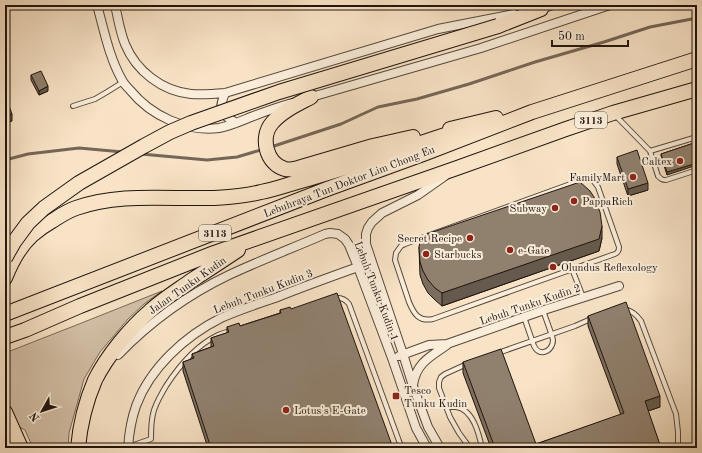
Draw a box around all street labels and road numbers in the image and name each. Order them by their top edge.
road number: 3113 [575,112,607,128]
street label: Lebuhraya Tun Doktor Lim Chong Eu [262,145,437,220]
road number: 3113 [199,225,231,241]
street label: Lebuh Tunku Kudin 1 [352,240,400,343]
street label: Jalan Tunku Kudin [147,255,229,317]
street label: Lebuh Tunku Kudin 3 [212,268,315,316]
street label: Lebuh Tunku Kudin 2 [479,283,582,328]

